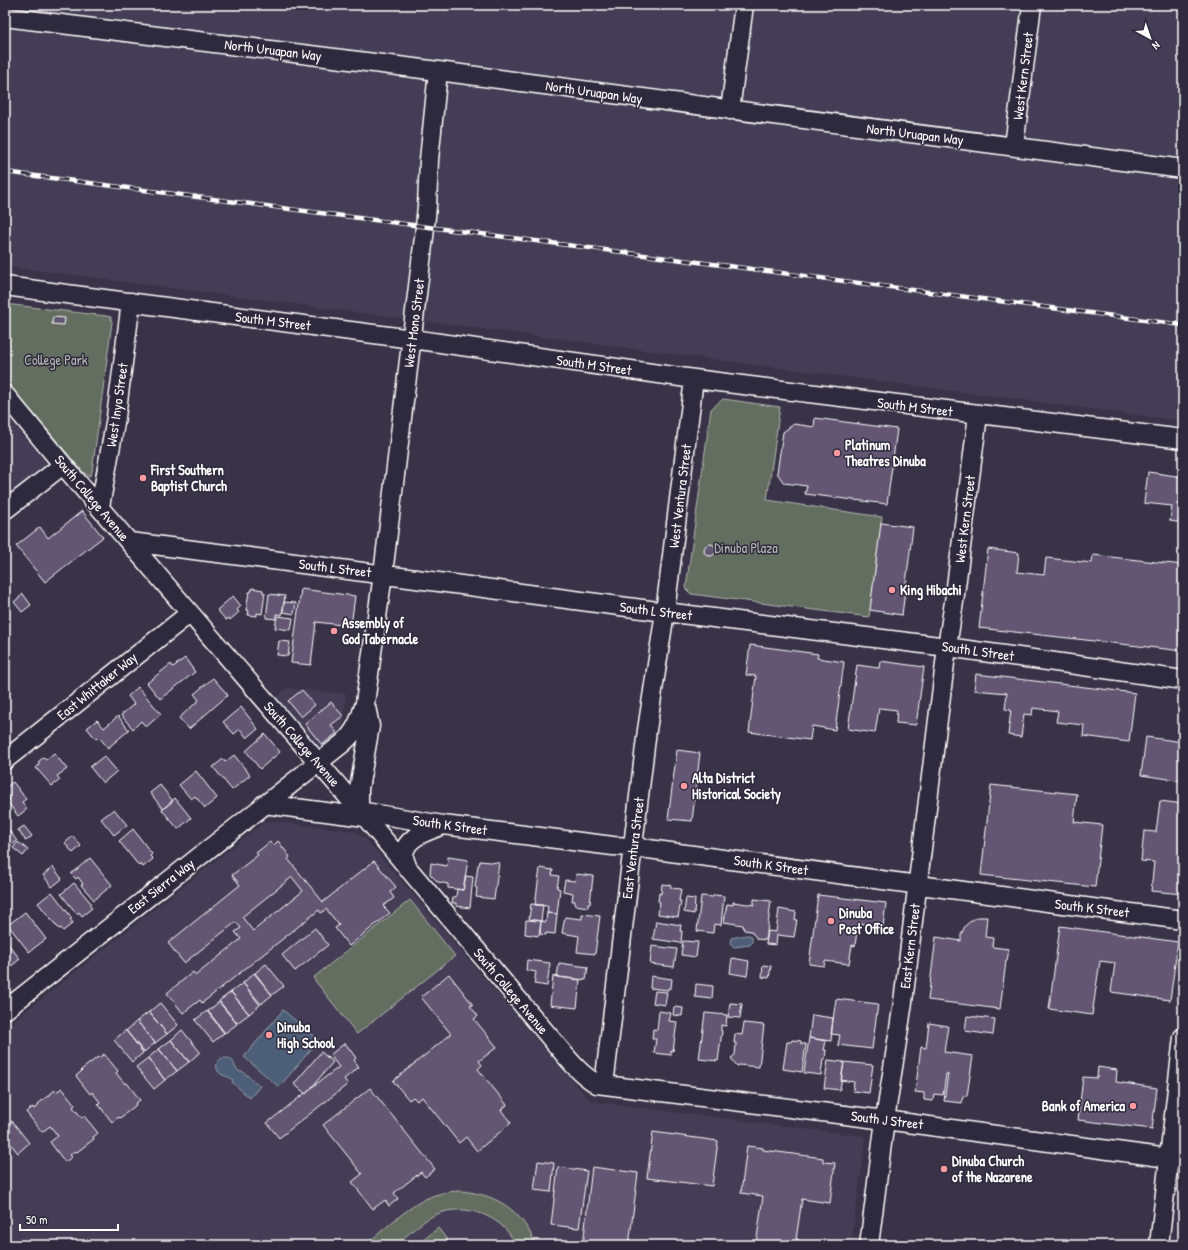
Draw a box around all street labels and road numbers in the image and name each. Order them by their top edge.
street label: West Kern Street [1008,31,1037,121]
street label: North Uruapan Way [223,34,323,66]
street label: North Uruapan Way [544,75,644,109]
street label: North Uruapan Way [865,118,965,150]
street label: West Mono Street [399,277,428,368]
street label: South M Street [234,306,312,335]
street label: South M Street [555,350,633,379]
street label: West Inyo Street [101,362,133,448]
street label: South M Street [876,392,954,421]
street label: West Ventura Street [664,443,695,549]
street label: South College Avenue [50,451,134,546]
street label: West Kern Street [950,474,979,564]
street label: South L Street [298,554,372,581]
street label: South L Street [619,597,693,624]
street label: South L Street [941,636,1016,665]
street label: East Whittaker Way [53,647,141,725]
street label: South College Avenue [259,697,345,791]
street label: East Ventura Street [617,796,648,900]
street label: South K Street [412,810,489,839]
street label: South K Street [733,850,810,879]
street label: East Sierra Way [123,854,199,918]
street label: South K Street [1054,894,1130,922]
street label: East Kern Street [895,902,924,990]
street label: South College Avenue [469,944,553,1039]
street label: South J Street [850,1106,924,1133]

